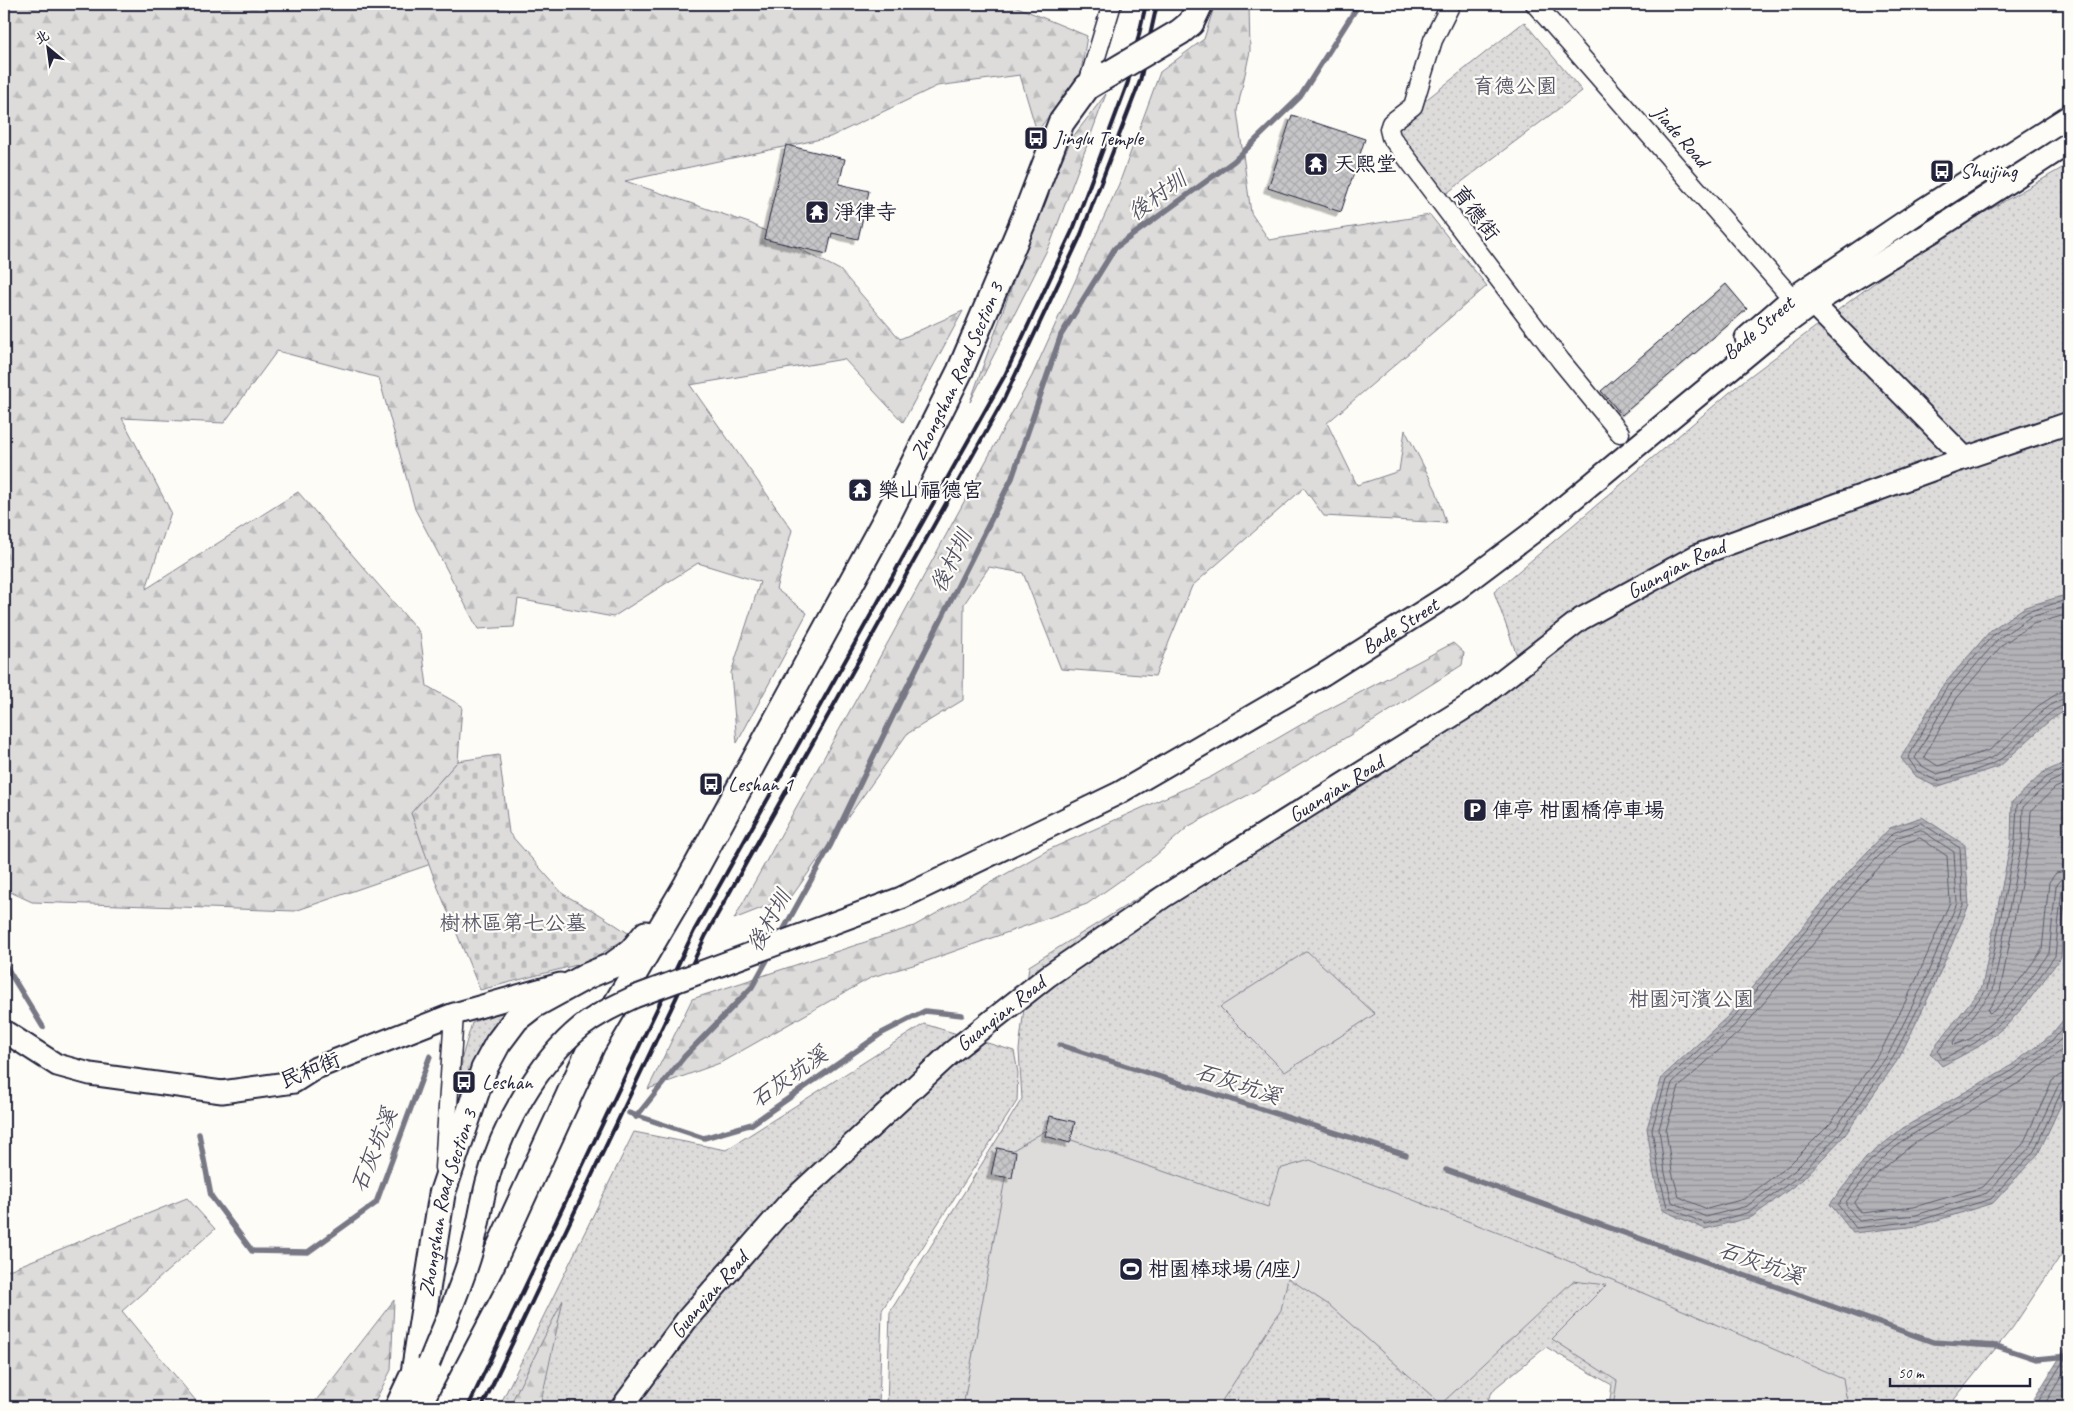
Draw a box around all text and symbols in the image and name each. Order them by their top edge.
north arrow [22,22,72,72]
text: 北 [32,26,52,48]
park label: 育德公園 [1473,73,1557,99]
street label: Jiade Road [1646,99,1717,175]
bus stop icon: Jinglu Temple [1023,125,1049,151]
place label: Jinglu Temple [1053,125,1145,151]
temple icon: 天熙堂 [1303,151,1329,177]
place label: 天熙堂 [1334,151,1397,177]
bus stop icon: Shuijing [1929,158,1955,184]
place label: Shuijing [1960,158,2019,184]
water label: 後村圳 [1122,164,1194,227]
street label: 育德街 [1447,180,1505,246]
temple icon: 淨律寺 [804,199,830,225]
place label: 淨律寺 [834,199,897,225]
street label: Zhongshan Road Section 3 [905,277,1009,464]
street label: Bade Street [1717,289,1801,365]
temple icon: 樂山福德宮 [847,477,873,503]
place label: 樂山福德宮 [878,477,983,503]
water label: 後村圳 [924,523,979,597]
street label: Guanqian Road [1622,532,1732,604]
street label: Bade Street [1357,591,1445,660]
street label: Guanqian Road [1284,747,1391,828]
bus stop icon: Leshan 1 [698,771,724,797]
place label: Leshan 1 [728,771,794,797]
parking icon: 俥亭 柑園橋停車場 [1462,797,1488,823]
place label: 俥亭 柑園橋停車場 [1492,797,1665,823]
water label: 後村圳 [741,884,798,957]
park label: 樹林區第七公墓 [440,910,587,936]
street label: Guanqian Road [951,968,1053,1057]
park label: 柑園河濱公園 [1628,986,1754,1012]
water label: 石灰坑溪 [745,1040,834,1114]
street label: 民和街 [276,1046,344,1094]
water label: 石灰坑溪 [1192,1057,1285,1111]
bus stop icon: Leshan [451,1069,477,1095]
place label: Leshan [482,1069,534,1095]
water label: 石灰坑溪 [345,1103,404,1196]
street label: Zhongshan Road Section 3 [413,1104,483,1299]
water label: 石灰坑溪 [1715,1235,1808,1291]
street label: Guanqian Road [664,1243,756,1344]
sports icon: 柑園棒球場(A座) [1118,1256,1144,1282]
place label: 柑園棒球場(A座) [1148,1256,1299,1282]
scale bar [1890,1356,2030,1388]
text: 50 m [1898,1364,1925,1383]

